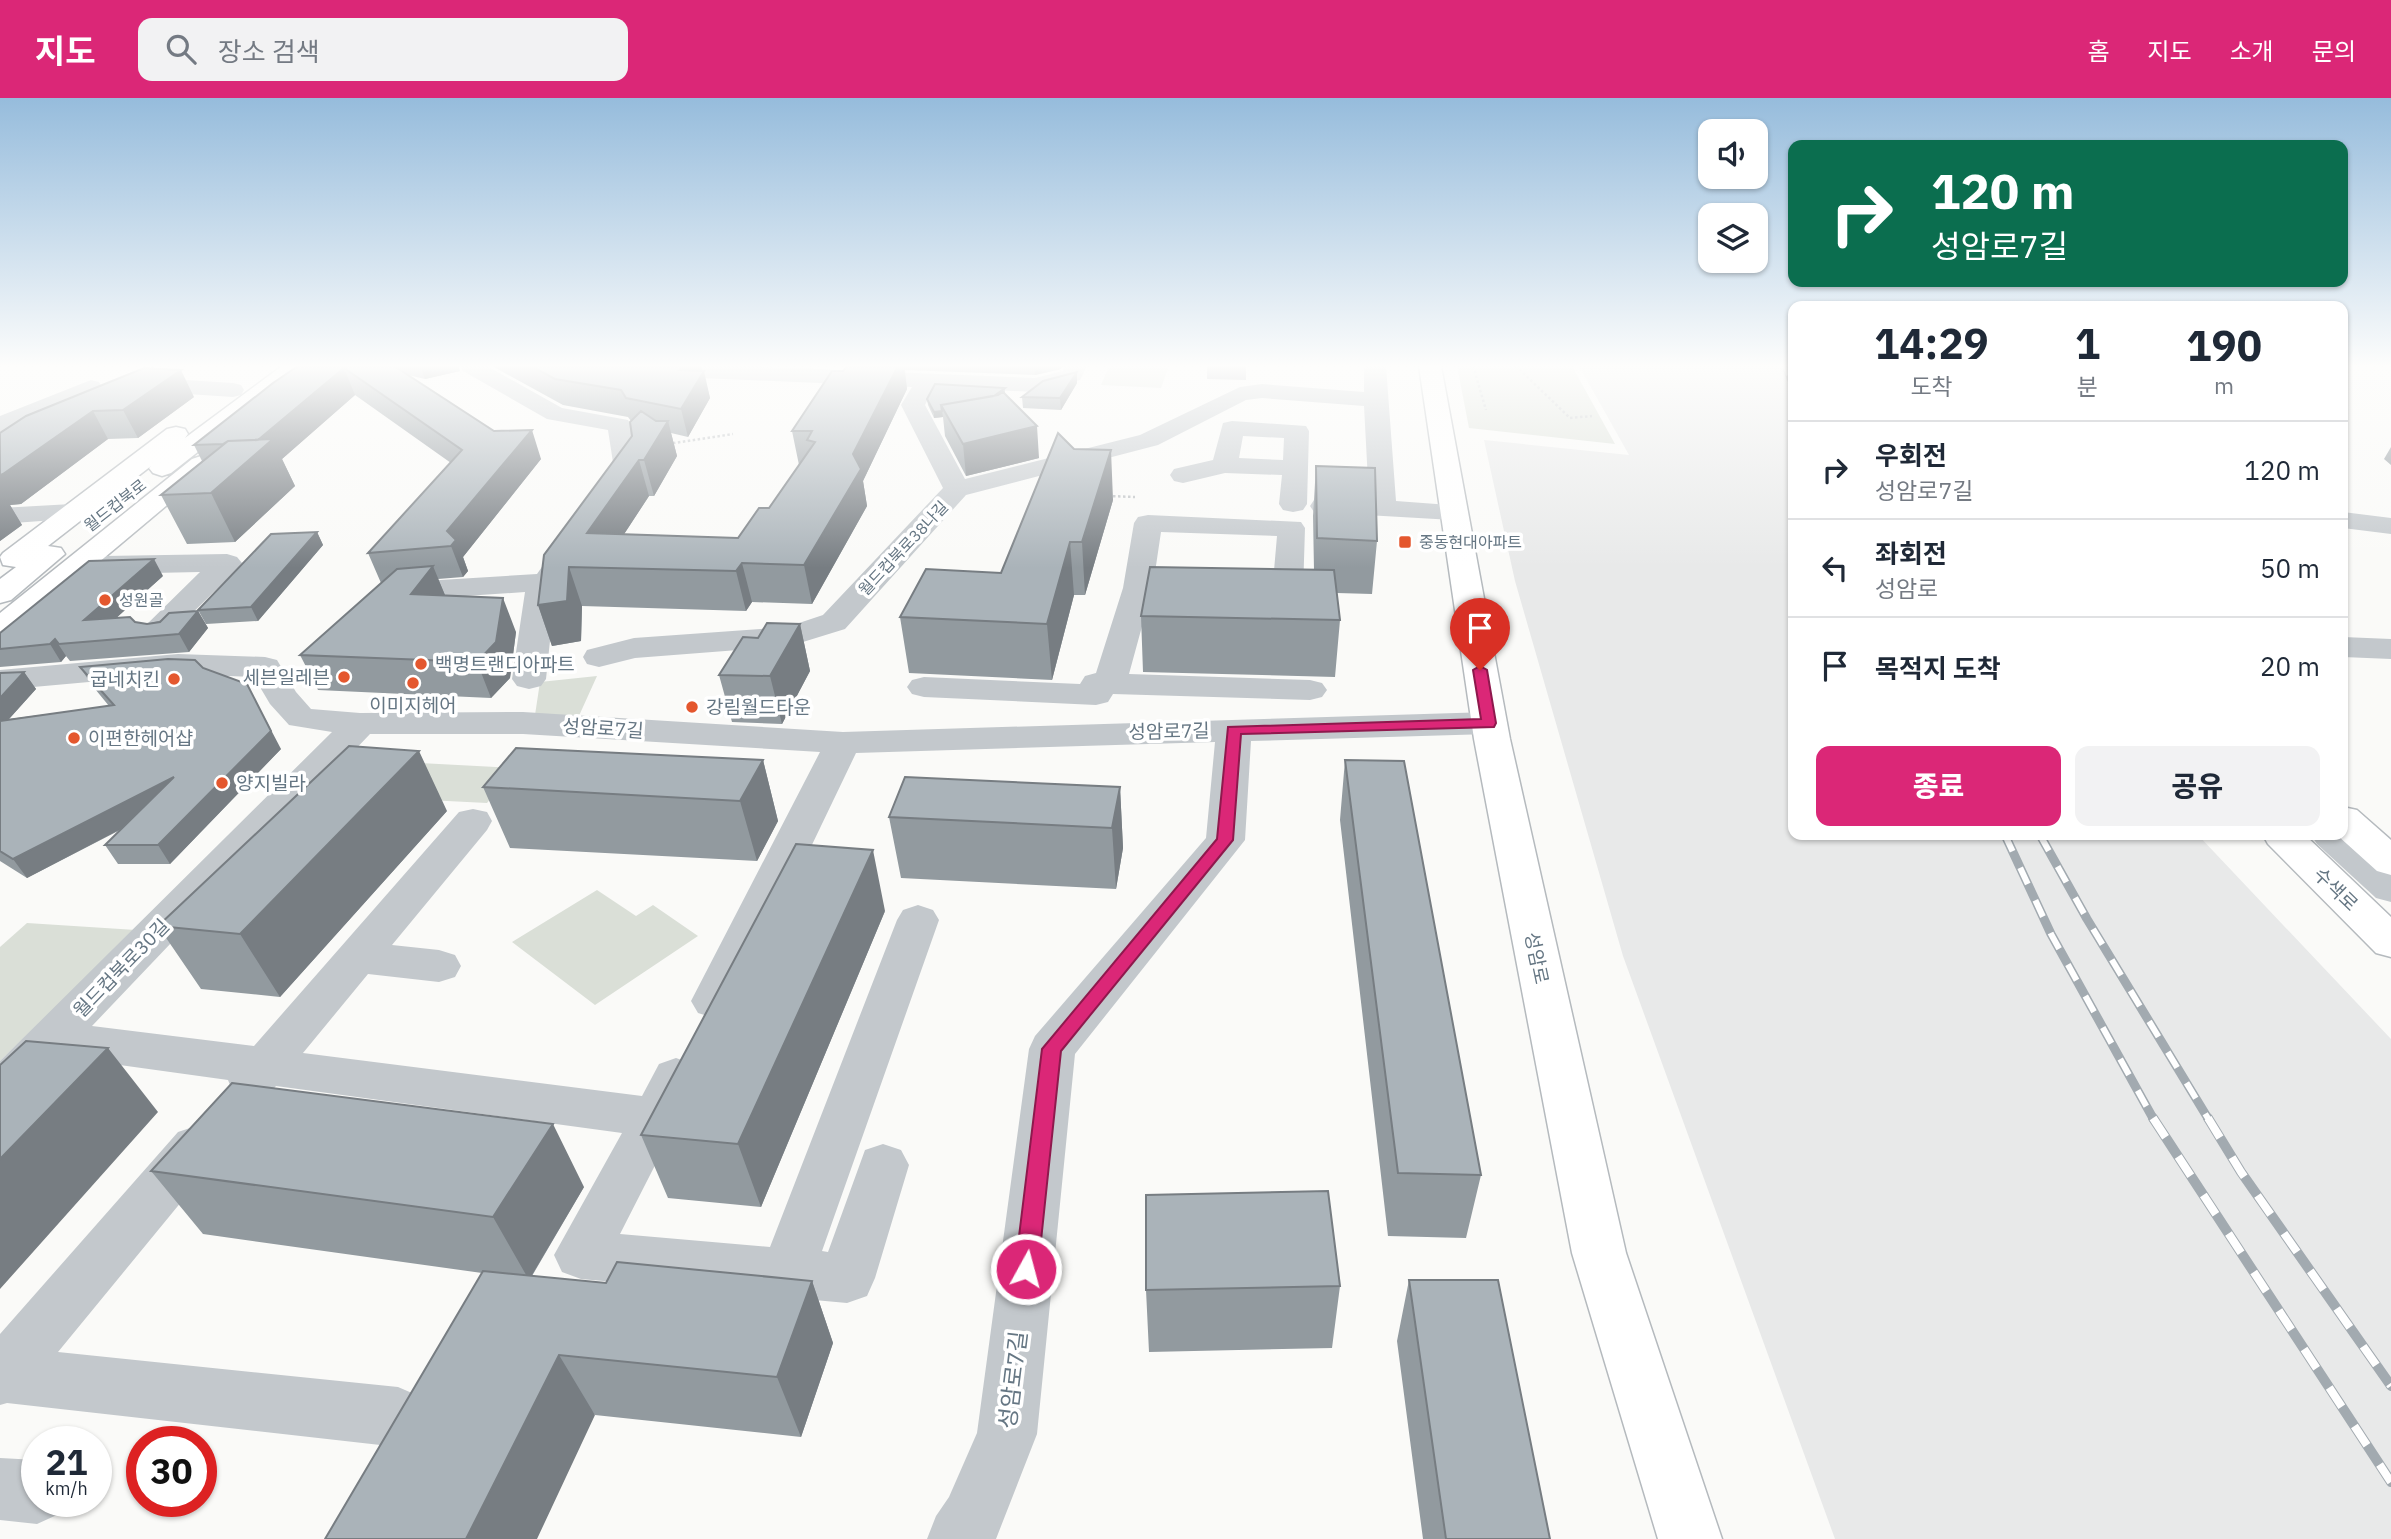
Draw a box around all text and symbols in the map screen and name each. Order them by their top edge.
search box [138,18,628,81]
text: 지도 [35,29,96,72]
icon: search [162,30,200,68]
text: 장소 검색 [218,34,320,68]
text: 홈 [2087,35,2109,67]
text: 지도 [2147,35,2192,67]
text: 소개 [2230,35,2274,67]
text: 문의 [2312,35,2356,67]
map controls [1698,119,1768,273]
button: sound [1698,119,1768,189]
text: 120 m [1931,159,2075,222]
icon: right [1816,168,1907,259]
button: layers [1698,203,1768,273]
text: 성암로7길 [1931,225,2068,267]
text: 14:29 [1874,316,1989,371]
text: 1 [2075,316,2100,371]
text: 190 [2186,318,2262,373]
text: m [2214,370,2234,400]
text: 도착 [1910,371,1953,401]
text: 분 [2077,371,2098,401]
text: 우회전 [1875,438,1947,472]
icon: right [1816,451,1854,489]
text: 120 m [2244,453,2320,487]
street label: 월드컵북로 [80,474,150,536]
text: 성암로7길 [1875,475,1973,505]
street label: 월드컵북로38나길 [854,496,952,600]
place label: 중동현대아파트 [1419,532,1522,552]
marker: 중동현대아파트 [1397,534,1413,550]
text: 좌회전 [1875,536,1947,570]
icon: left [1816,549,1854,587]
text: 50 m [2260,551,2320,585]
text: 성암로 [1875,573,1938,603]
place label: 성원골 [119,590,163,610]
marker: 성원골 [97,592,113,608]
pin [1450,598,1510,670]
icon: arrive [1461,609,1499,647]
icon: arrive [1816,647,1854,685]
text: 20 m [2260,649,2320,683]
text: 목적지 도착 [1875,651,2001,685]
place label: 백명트랜디아파트 [435,652,575,676]
marker: 백명트랜디아파트 [413,656,429,672]
place label: 세븐일레븐 [243,665,330,689]
place label: 굽네치킨 [90,667,160,691]
marker: 세븐일레븐 [336,669,352,685]
marker: 굽네치킨 [166,671,182,687]
marker: 이미지헤어 [405,675,421,691]
place label: 이미지헤어 [369,693,457,717]
place label: 강림월드타운 [706,695,811,719]
marker: 강림월드타운 [684,699,700,715]
street label: 성암로7길 [562,713,644,743]
street label: 성암로7길 [1128,718,1210,744]
place label: 이편한헤어샵 [88,726,193,750]
marker: 이편한헤어샵 [66,730,82,746]
button: 종료 [1816,746,2061,826]
button: 공유 [2075,746,2320,826]
place label: 양지빌라 [236,771,306,795]
marker: 양지빌라 [214,775,230,791]
street label: 수색로 [2309,862,2363,916]
street label: 월드컵북로30길 [68,914,174,1022]
street label: 성암로 [1520,930,1554,986]
position arrow [989,1232,1063,1306]
street label: 성암로7길 [991,1329,1033,1431]
speed limit sign: 30 [126,1426,217,1517]
text: 21 [45,1439,88,1485]
text: km/h [45,1477,88,1500]

